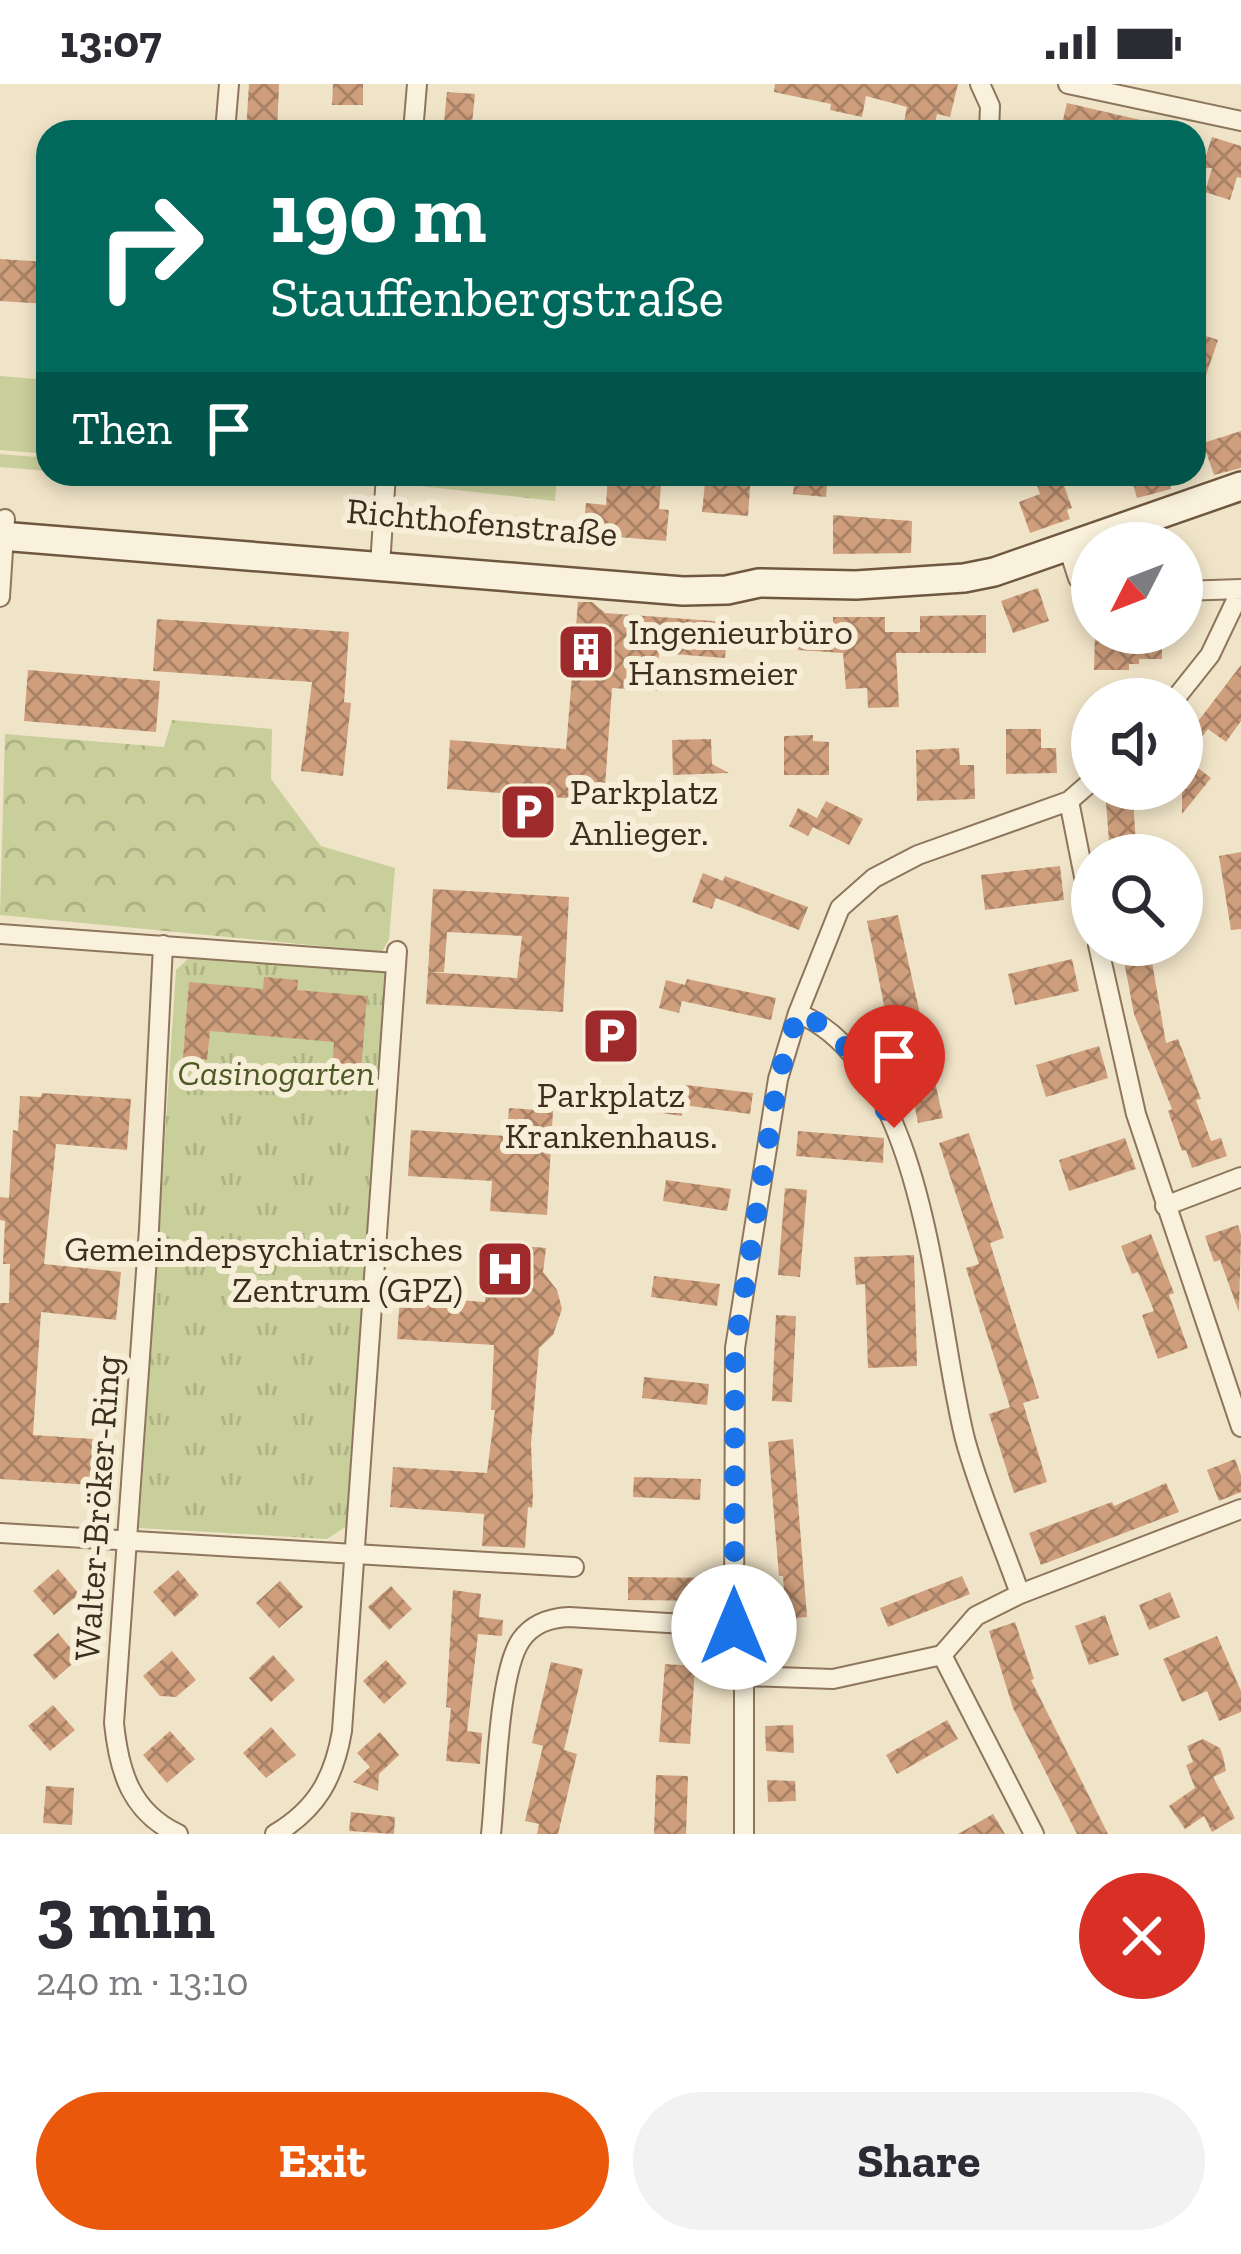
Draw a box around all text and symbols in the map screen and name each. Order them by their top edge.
text: 13:07 [60,15,162,69]
text: 190 m [270,163,487,264]
icon: right [72,168,228,324]
text: Stauffenbergstraße [270,265,724,330]
icon: arrive [196,396,262,462]
text: Then [72,402,172,456]
street label: Richthofenstraße [345,489,619,555]
north arrow [1071,522,1203,654]
map controls [1071,522,1203,966]
place label: Ingenieurbüro Hansmeier [628,610,853,694]
building icon: Ingenieurbüro Hansmeier [555,621,617,683]
button: sound [1071,678,1203,810]
place label: Parkplatz Anlieger. [570,770,718,854]
parking icon: Parkplatz Anlieger. [497,781,559,843]
button: search [1071,834,1203,966]
parking icon: Parkplatz Krankenhaus. [580,1005,642,1067]
pin [843,1005,945,1128]
icon: arrive [861,1023,927,1089]
park label: Casinogarten [177,1051,375,1094]
place label: Parkplatz Krankenhaus. [504,1073,718,1157]
place label: Gemeindepsychiatrisches Zentrum (GPZ) [64,1227,463,1311]
hospital icon: Gemeindepsychiatrisches Zentrum (GPZ) [474,1238,536,1300]
street label: Walter-Bröker-Ring [65,1354,129,1662]
position arrow [671,1564,797,1690]
text: 3 min [36,1870,215,1956]
button: close [1079,1873,1205,1999]
text: 240 m · 13:10 [36,1958,249,2005]
button: Exit [36,2092,609,2230]
button: Share [633,2092,1205,2230]

